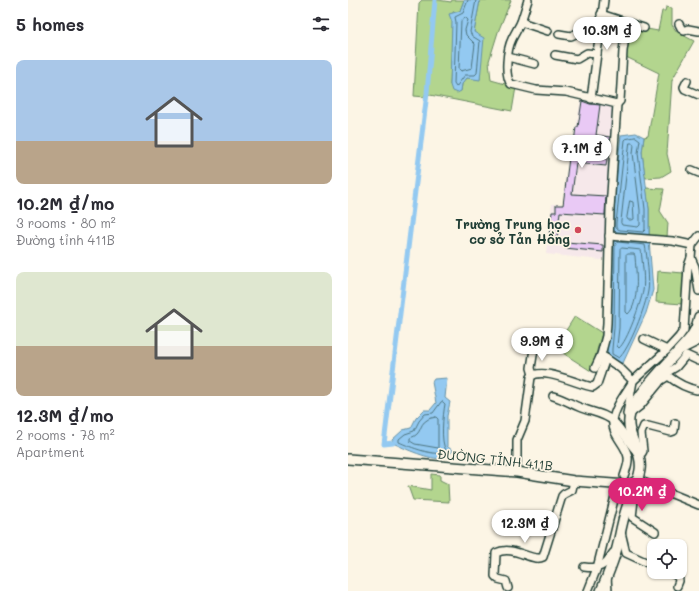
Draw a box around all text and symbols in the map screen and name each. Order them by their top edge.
text: 5 homes [16,13,84,35]
icon: filters [310,13,332,35]
pin: 10.3M ₫ [570,17,644,51]
text: 10.3M ₫ [582,21,632,38]
icon: home [138,86,210,158]
pin: 7.1M ₫ [549,135,615,169]
text: 7.1M ₫ [561,139,603,156]
text: 10.2M ₫/mo [16,192,114,214]
text: 3 rooms · 80 m² [16,214,116,231]
place label: Trường Trung học cơ sở Tản Hồng [455,215,570,247]
marker: Trường Trung học cơ sở Tản Hồng [573,225,583,235]
text: Đường tỉnh 411B [16,231,115,248]
icon: home [138,298,210,370]
pin: 9.9M ₫ [509,328,575,362]
text: 9.9M ₫ [520,332,564,349]
text: 12.3M ₫/mo [16,404,114,426]
text: 2 rooms · 78 m² [16,426,115,443]
text: Apartment [16,443,85,460]
street label: ĐƯỜNG TỈNH 411B [436,444,554,474]
pin: 10.2M ₫ [605,478,679,512]
text: 10.2M ₫ [617,482,667,499]
pin: 12.3M ₫ [488,510,562,544]
text: 12.3M ₫ [501,514,549,531]
map controls [647,539,687,579]
button: locate [647,539,687,579]

